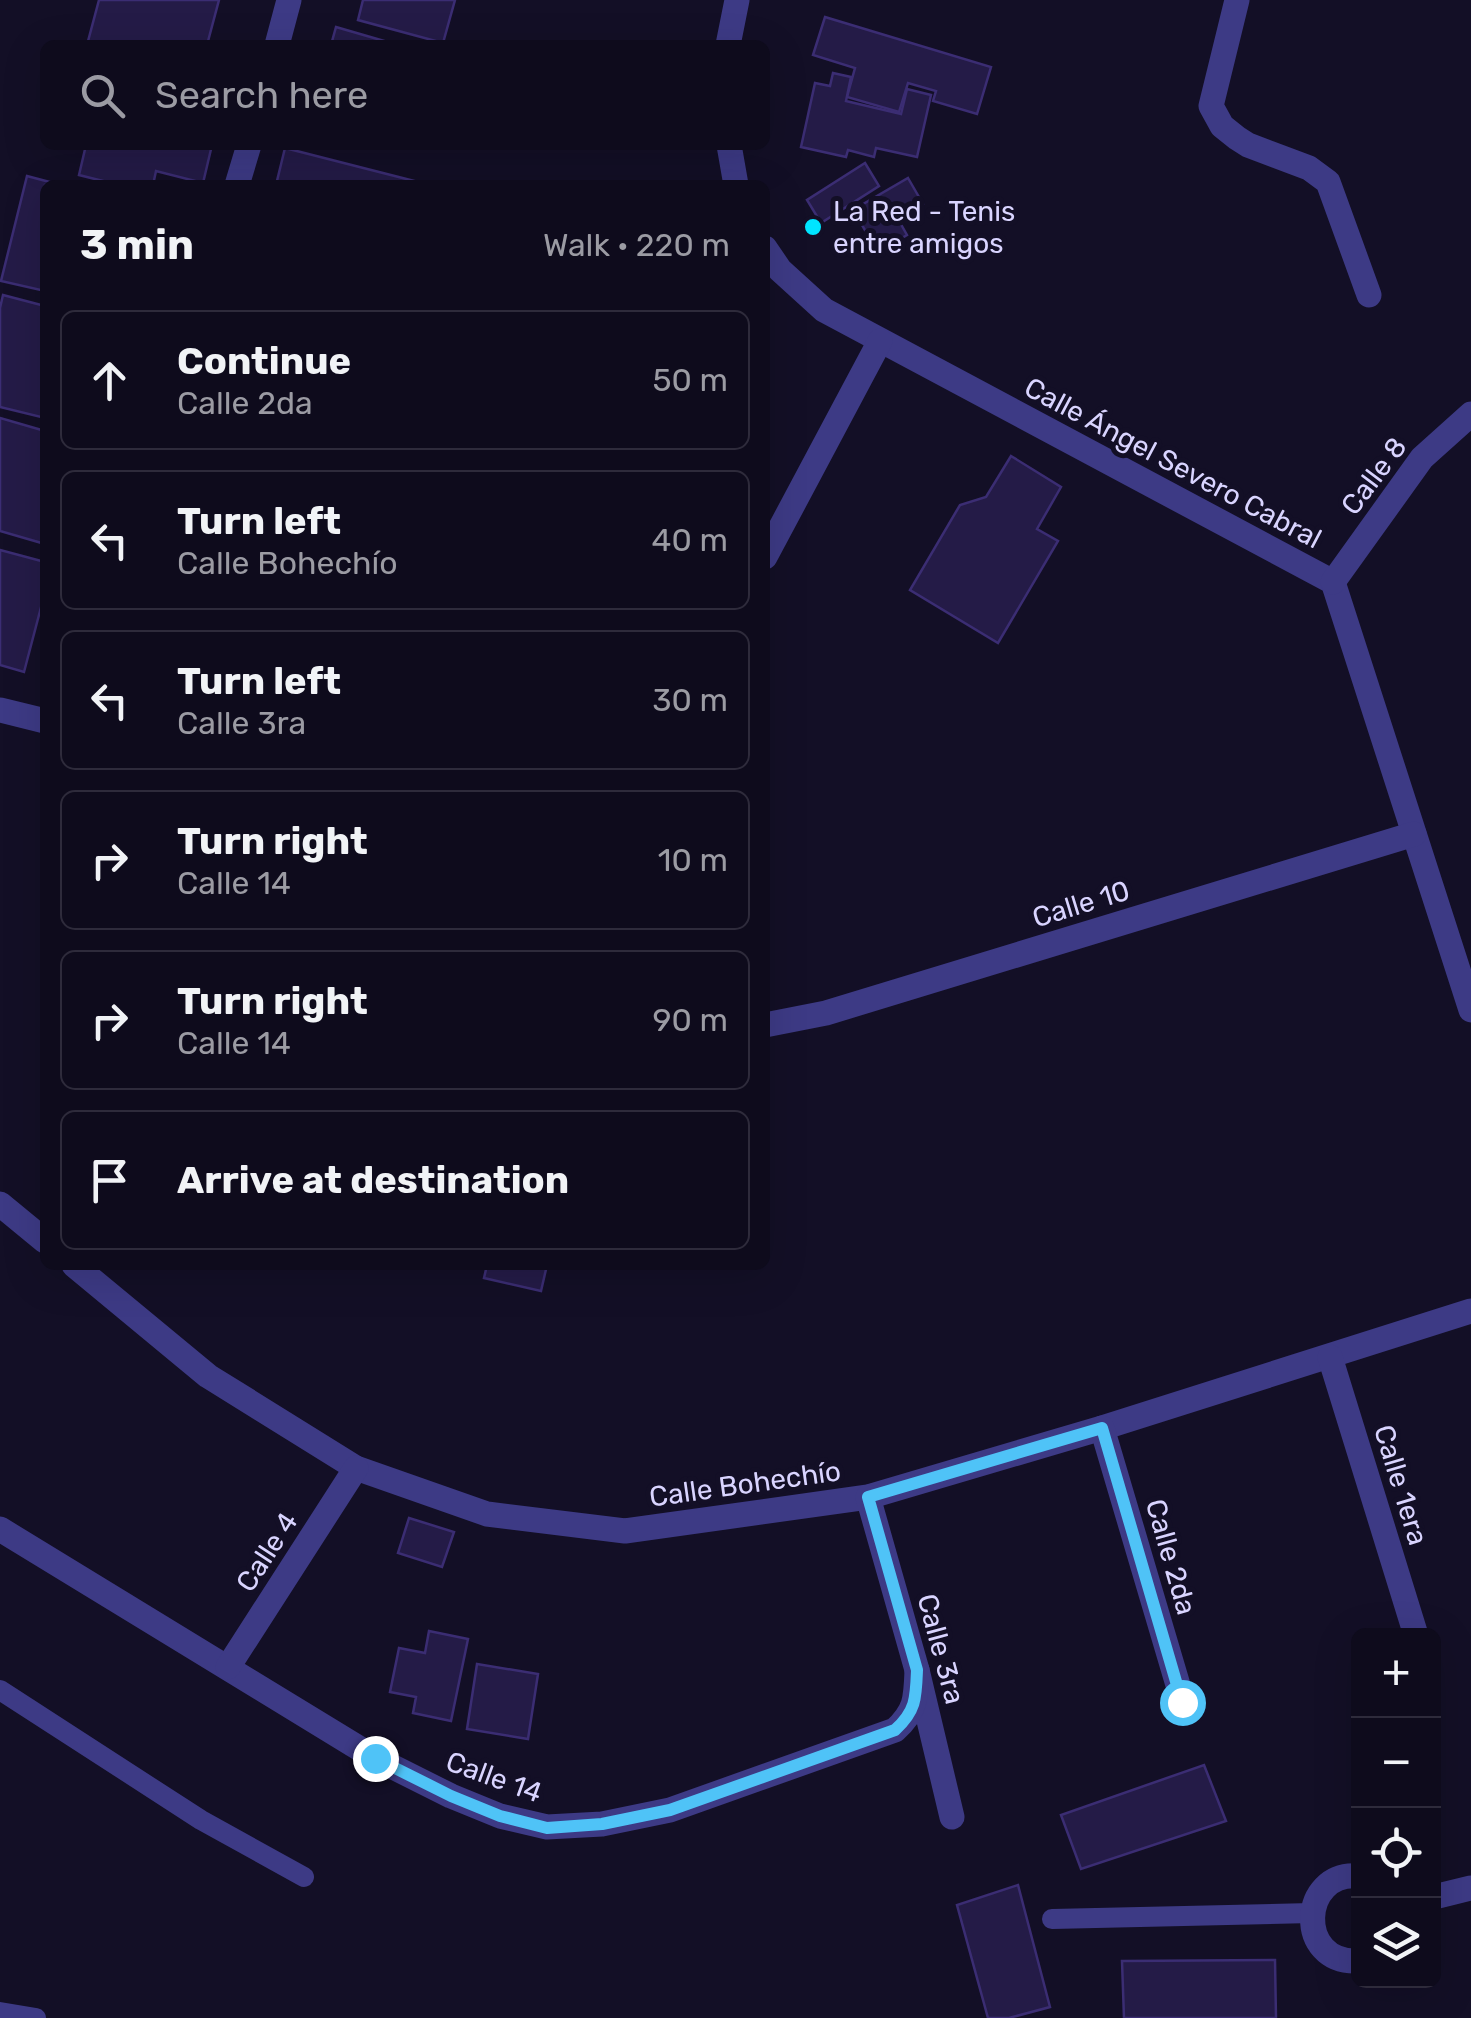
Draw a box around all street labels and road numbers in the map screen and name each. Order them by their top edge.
street label: Calle Ángel Severo Cabral [1019,371,1327,555]
street label: Calle 8 [1334,431,1414,521]
street label: Calle 10 [1028,874,1134,934]
street label: Calle 1era [1367,1421,1435,1549]
street label: Calle Bohechío [647,1454,843,1514]
street label: Calle 2da [1139,1495,1203,1619]
street label: Calle 4 [229,1506,305,1598]
street label: Calle 3ra [910,1590,972,1708]
street label: Calle 14 [442,1744,546,1810]

